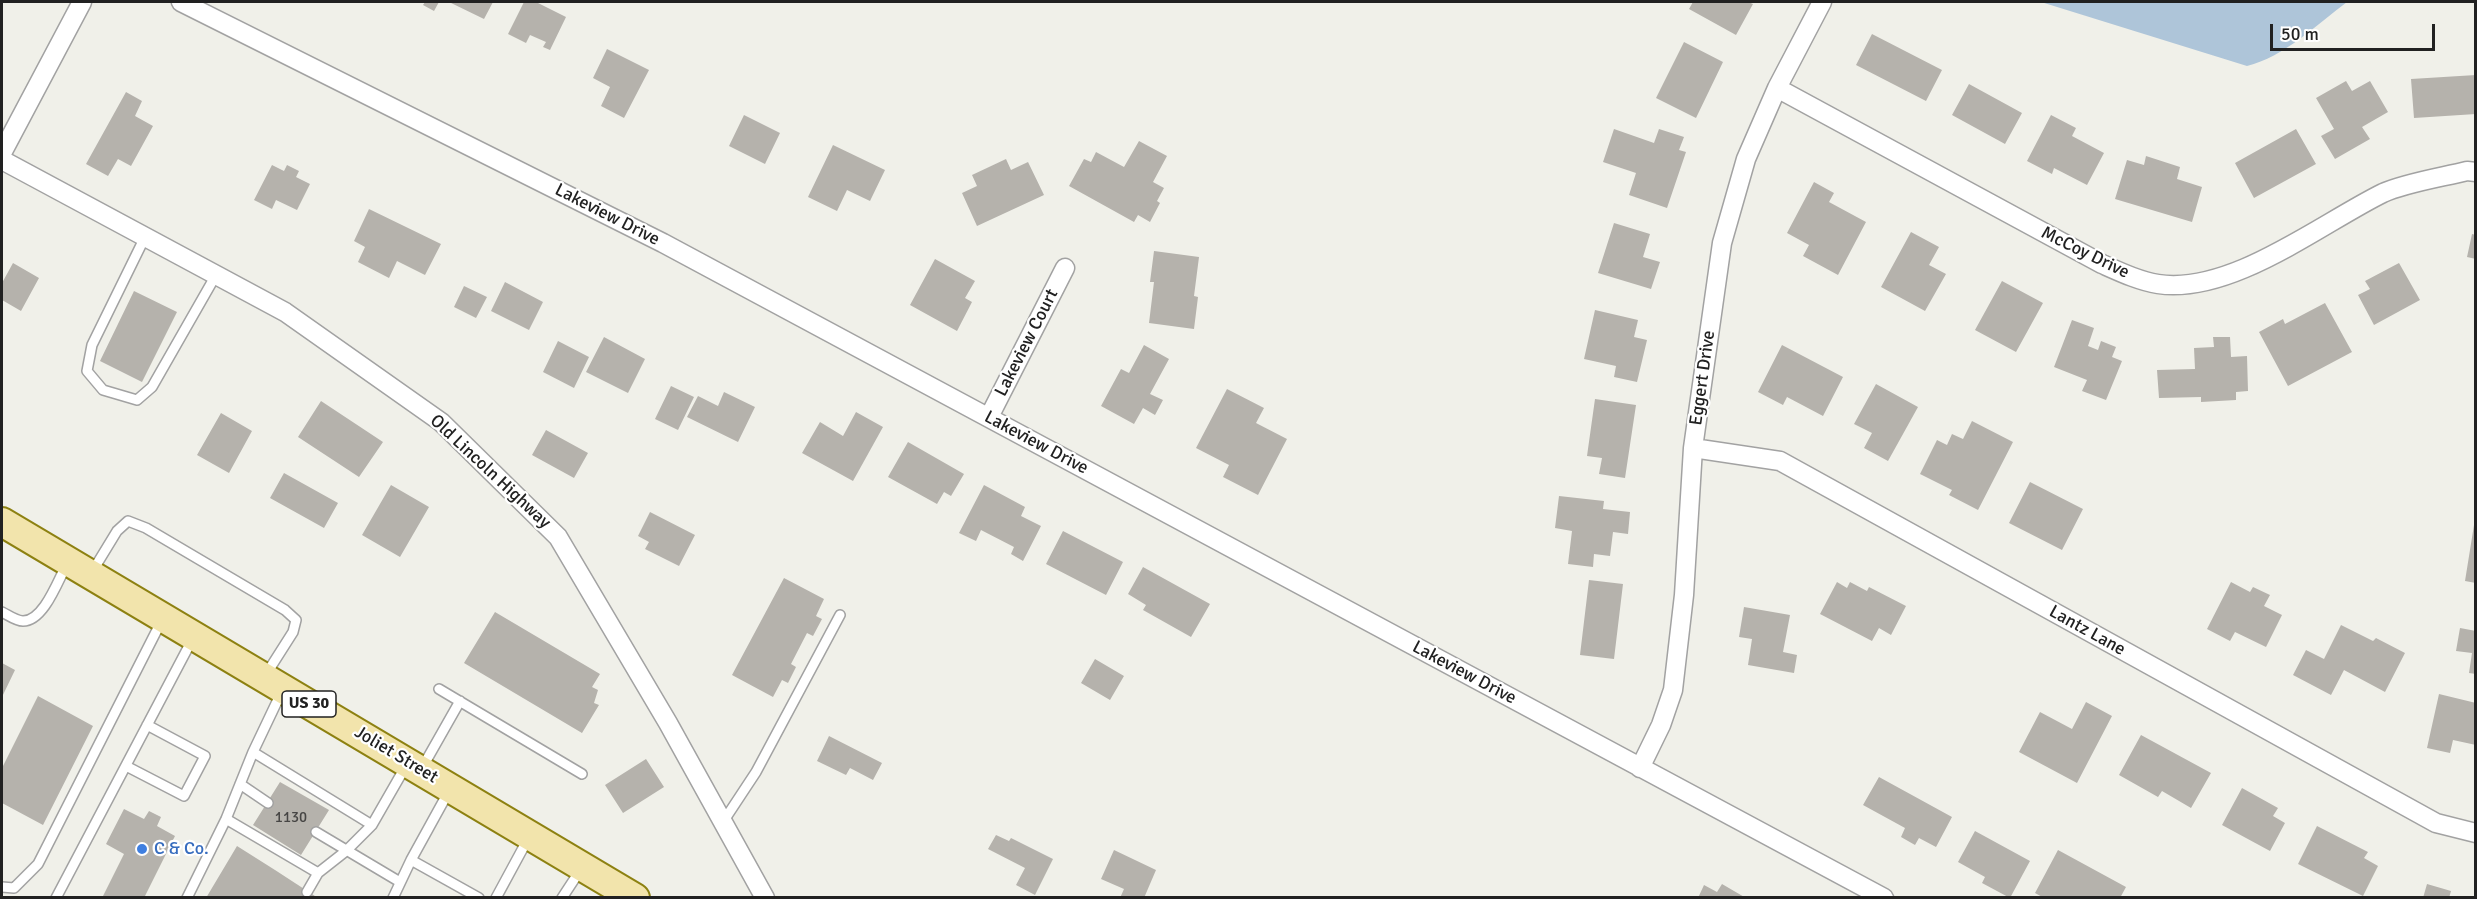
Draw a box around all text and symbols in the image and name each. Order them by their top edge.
scale bar [2273,12,2438,50]
text: 50 m [2281,23,2319,45]
street label: Lakeview Drive [551,179,663,251]
street label: McCoy Drive [2037,222,2133,284]
street label: Lakeview Court [991,286,1063,400]
street label: Eggert Drive [1686,329,1720,427]
street label: Lakeview Drive [980,407,1092,479]
street label: Old Lincoln Highway [425,410,555,534]
street label: Lantz Lane [2045,601,2129,661]
street label: Lakeview Drive [1408,637,1520,709]
road number: US 30 [282,691,336,717]
street label: Joliet Street [350,722,442,788]
house number: 1130 [275,809,307,827]
place label: C & Co. [154,838,209,860]
marker: C & Co. [135,842,149,856]

